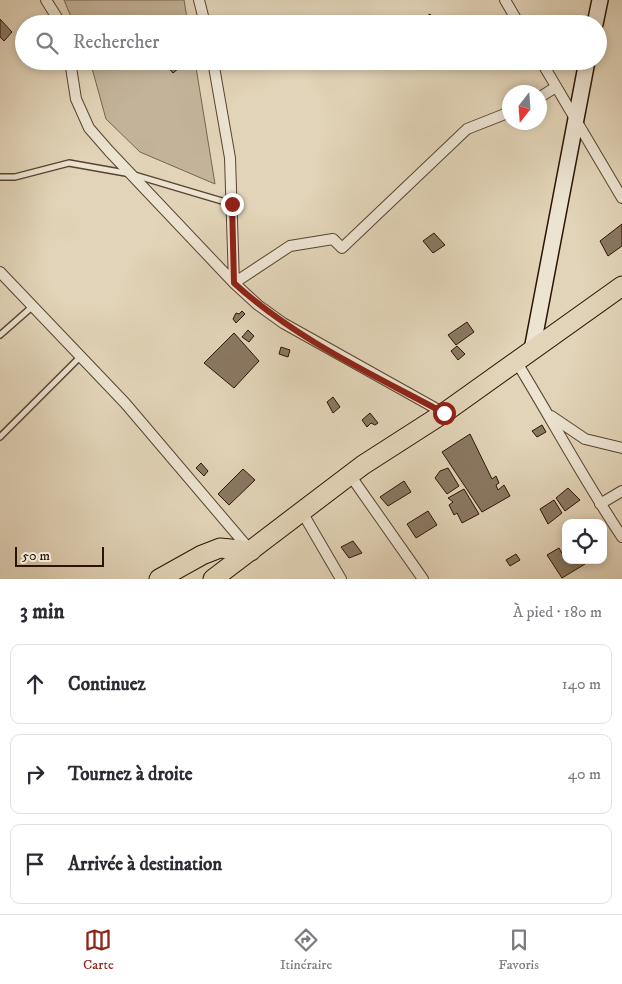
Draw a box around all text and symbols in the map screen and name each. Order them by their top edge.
search box [15,15,607,70]
icon: search [33,29,61,57]
text: Rechercher [73,31,159,54]
north arrow [502,85,547,130]
route end [221,193,244,216]
route start [433,402,456,425]
map controls [562,519,607,564]
button: locate [562,519,607,564]
scale bar [15,544,104,567]
text: 50 m [22,547,50,565]
text: 3 min [20,599,65,625]
text: À pied · 180 m [513,602,602,622]
icon: ahead [21,670,49,698]
text: Continuez [68,673,146,696]
text: 140 m [562,674,601,694]
icon: right [21,760,49,788]
text: Tournez à droite [68,763,193,786]
text: 40 m [568,764,601,784]
icon: arrive [21,850,49,878]
text: Arrivée à destination [68,853,222,876]
tab: Carte [83,926,114,974]
tab: Itinéraire [280,926,332,974]
tab: Favoris [498,926,539,974]

